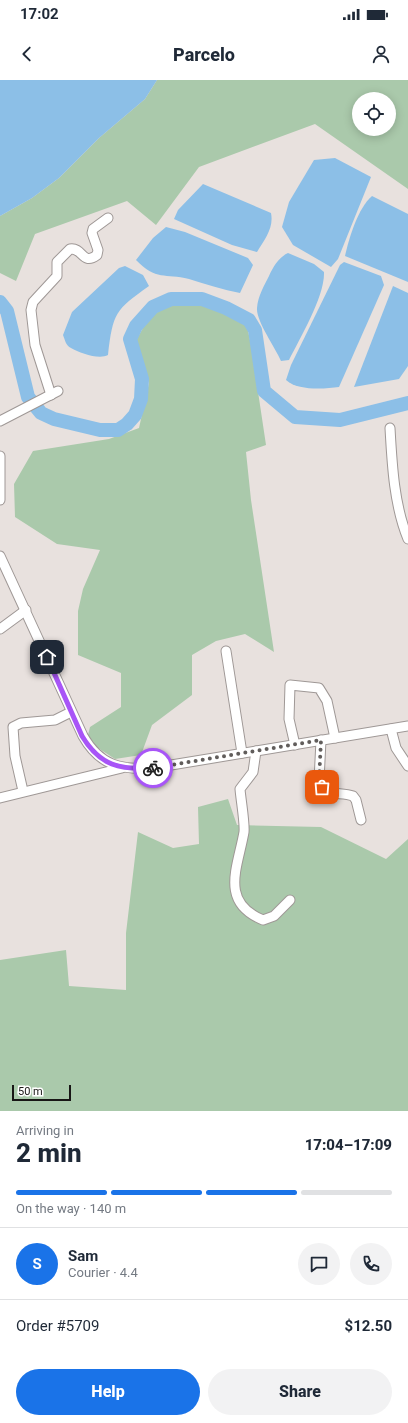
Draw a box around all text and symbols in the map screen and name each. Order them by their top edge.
text: 17:02 [20,5,59,23]
icon: back [16,43,38,65]
icon: person [370,43,392,65]
text: Parcelo [173,44,235,65]
map controls [352,92,396,136]
button: locate [352,92,396,136]
pin [30,640,64,674]
icon: home [36,646,58,668]
courier [133,748,173,788]
icon: bike [142,757,164,779]
pin [305,770,339,804]
icon: bag [311,776,333,798]
scale bar [12,1083,71,1102]
text: 50 m [18,1085,43,1098]
text: Arriving in [16,1123,74,1138]
text: 17:04–17:09 [305,1136,392,1154]
text: 2 min [16,1138,82,1168]
text: On the way · 140 m [16,1201,126,1216]
button: chat [298,1243,340,1285]
button: phone [350,1243,392,1285]
text: Sam [68,1247,98,1265]
text: S [32,1255,42,1273]
text: Courier · 4.4 [68,1265,138,1280]
text: Order #5709 [16,1317,99,1335]
text: $12.50 [345,1317,392,1335]
button: Help [16,1369,200,1415]
button: Share [208,1369,392,1415]

